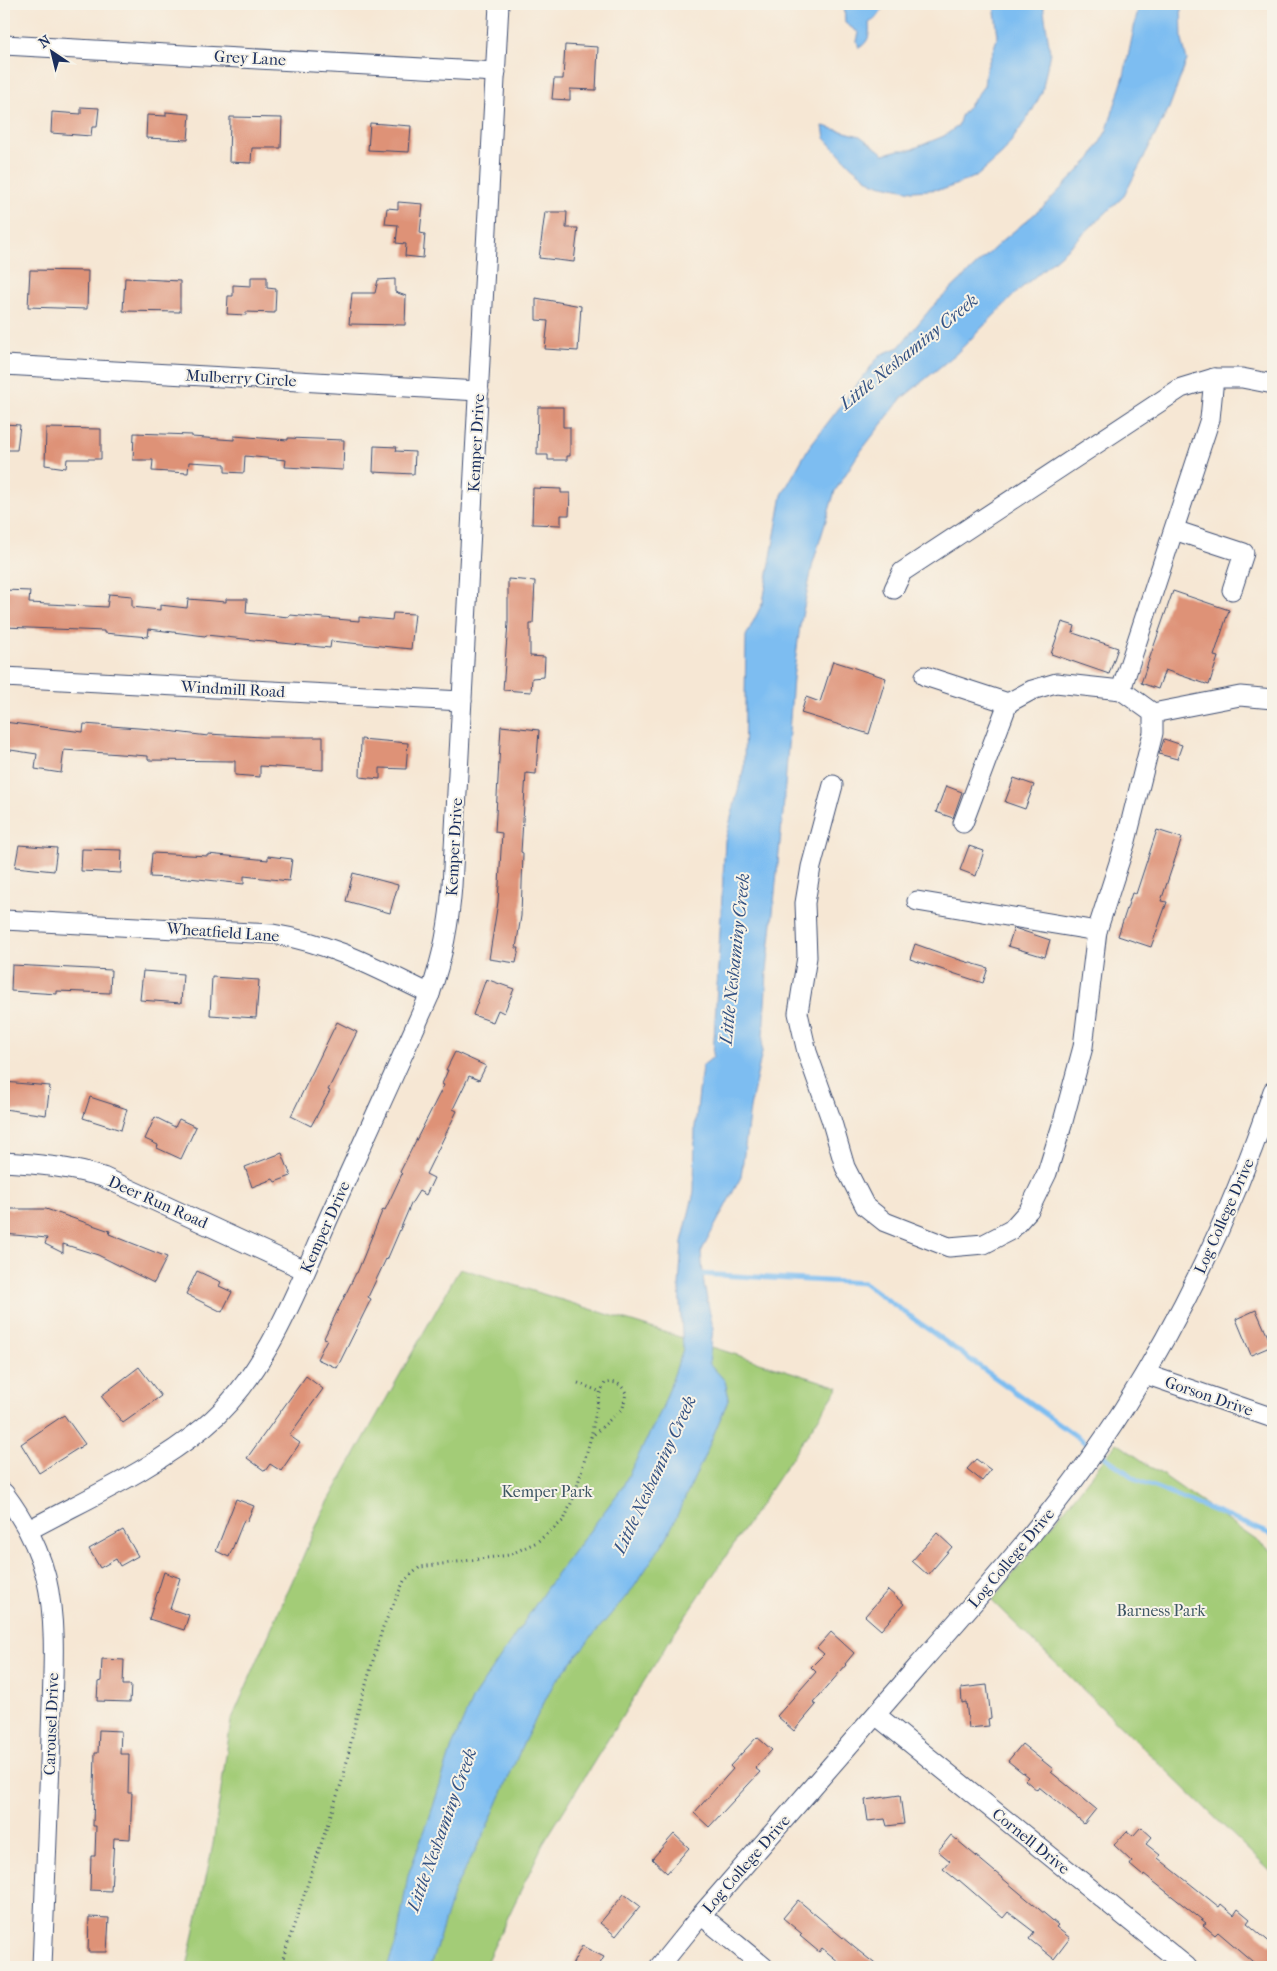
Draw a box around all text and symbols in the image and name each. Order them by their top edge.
north arrow [28,28,78,78]
text: N [36,32,54,52]
street label: Grey Lane [214,47,286,69]
water label: Little Neshaminy Creek [834,290,983,416]
street label: Mulberry Circle [185,366,297,390]
street label: Kemper Drive [464,393,488,493]
street label: Windmill Road [179,677,286,701]
street label: Kemper Drive [442,797,466,897]
water label: Little Neshaminy Creek [715,872,754,1048]
street label: Wheatfield Lane [165,919,280,945]
street label: Log College Drive [1190,1155,1258,1277]
street label: Deer Run Road [105,1172,211,1233]
street label: Kemper Drive [296,1178,354,1276]
street label: Gorson Drive [1162,1372,1256,1420]
water label: Little Neshaminy Creek [608,1393,701,1559]
park label: Kemper Park [501,1482,593,1501]
street label: Log College Drive [964,1504,1058,1612]
park label: Barness Park [1117,1601,1206,1620]
street label: Carousel Drive [40,1672,62,1776]
water label: Little Neshaminy Creek [402,1745,481,1916]
street label: Cornell Drive [988,1804,1074,1878]
street label: Log College Drive [698,1811,794,1917]

